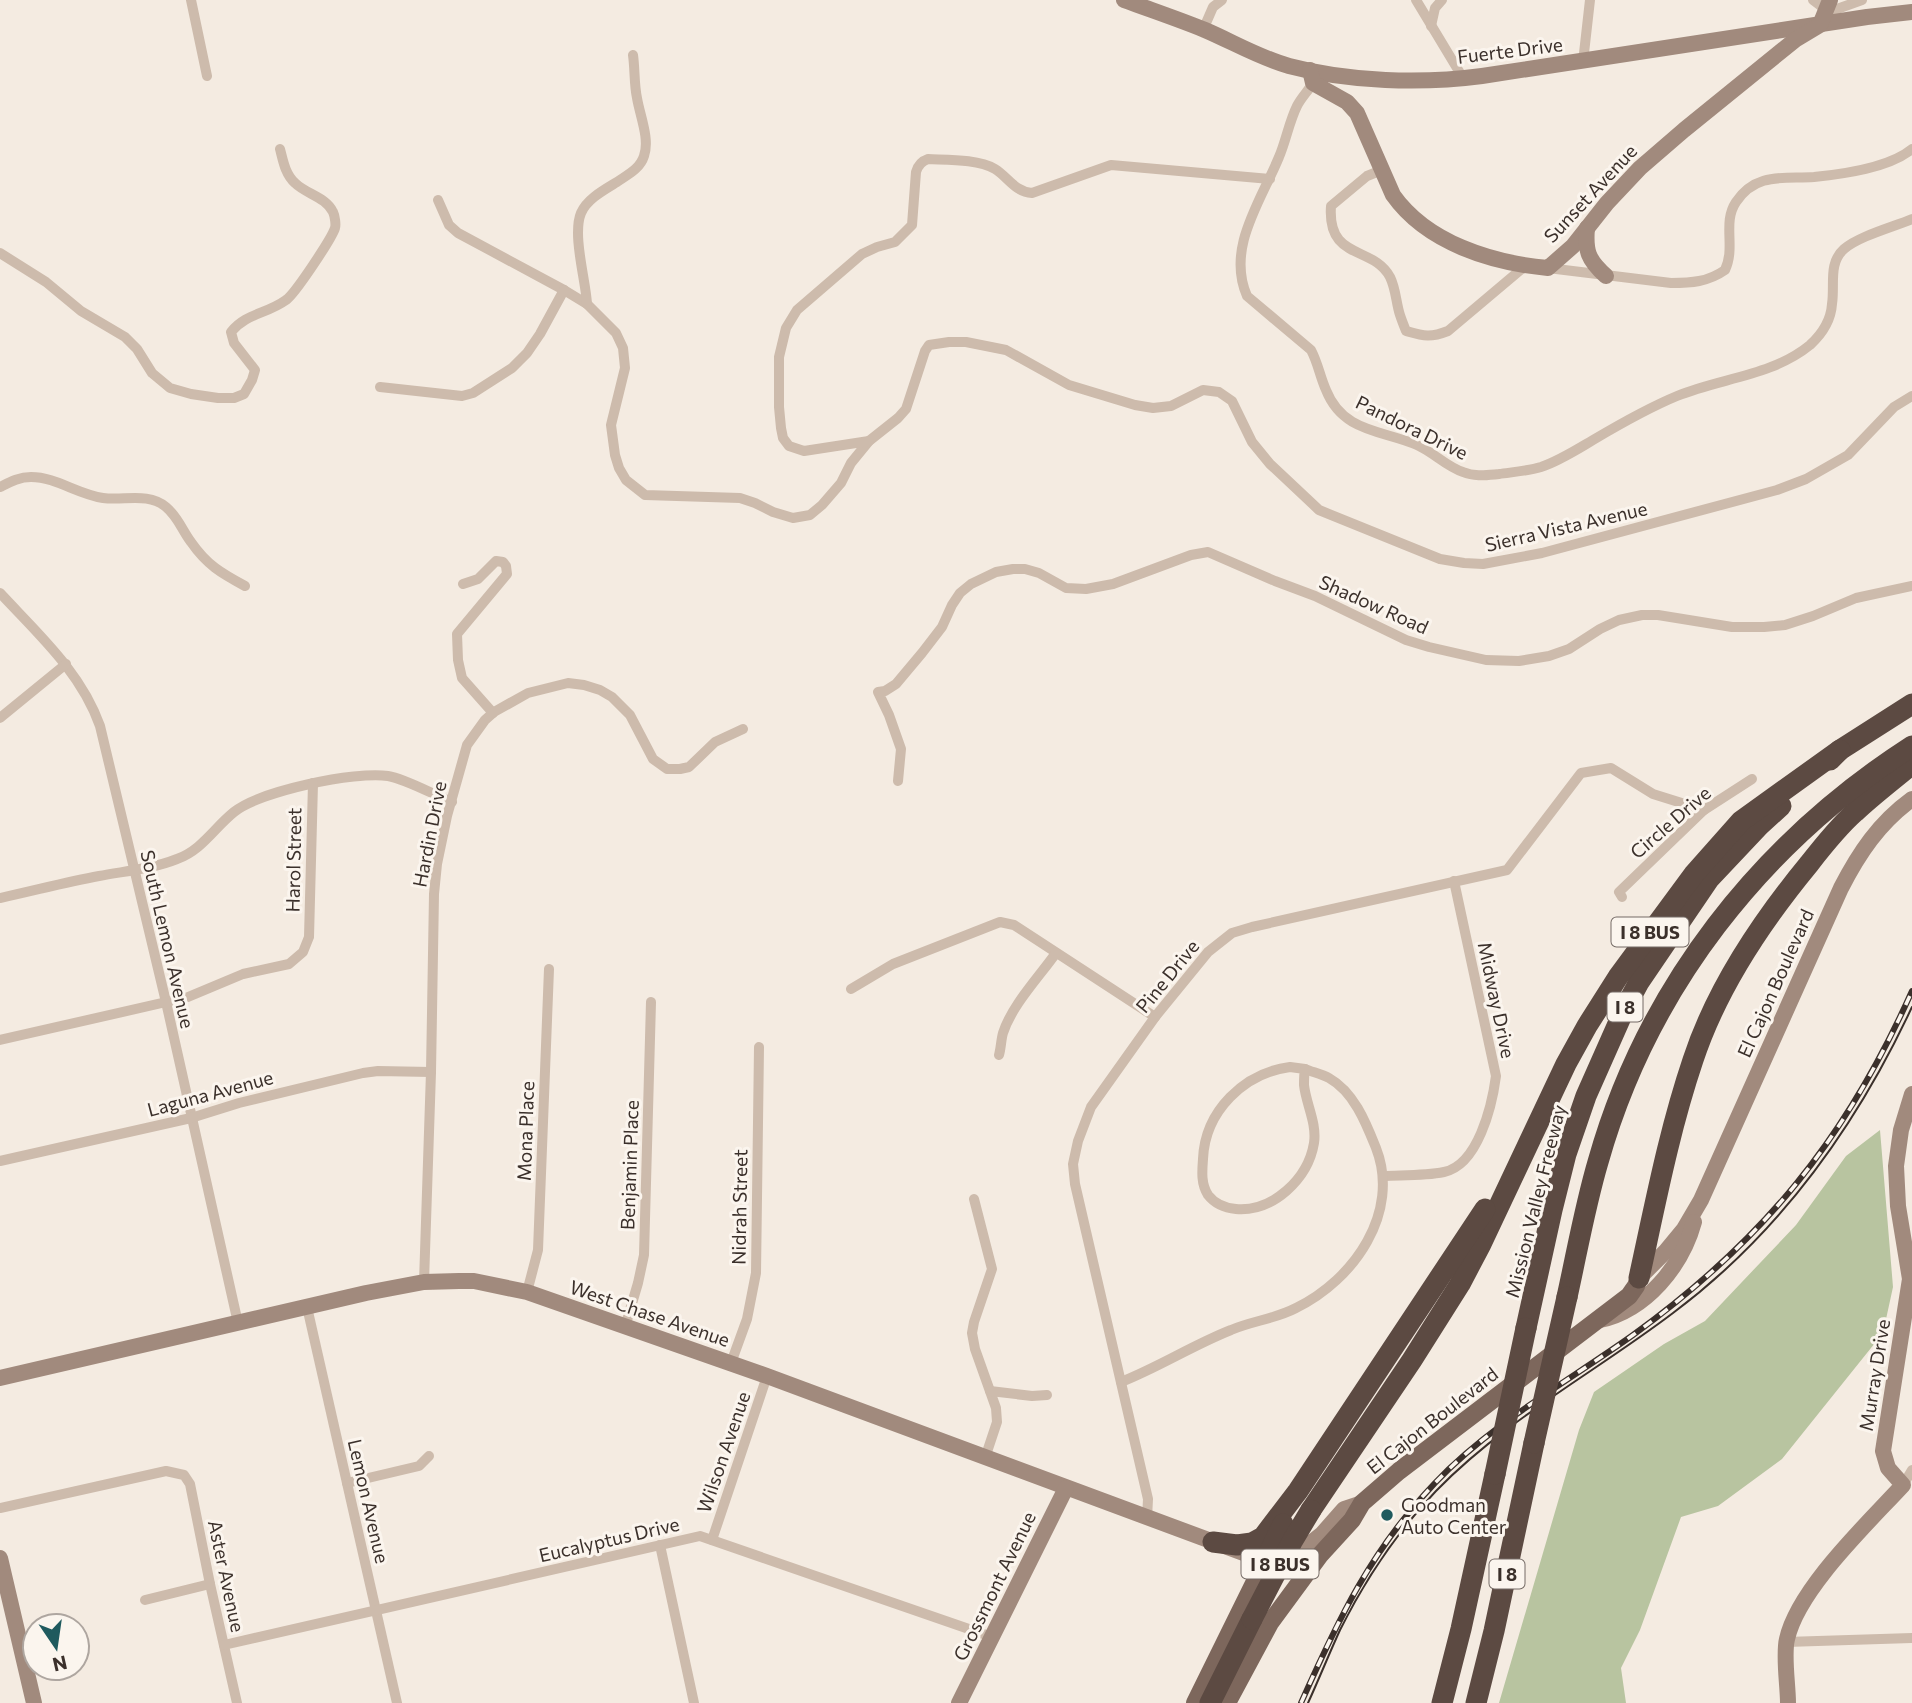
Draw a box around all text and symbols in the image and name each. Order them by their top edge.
street label: Fuerte Drive [1456,32,1564,68]
street label: Sunset Avenue [1539,139,1641,247]
street label: Pandora Drive [1352,390,1472,464]
street label: Sierra Vista Avenue [1483,496,1649,556]
street label: Shadow Road [1316,570,1432,638]
street label: Hardin Drive [407,779,451,889]
street label: Circle Drive [1625,781,1715,863]
street label: Harol Street [281,807,305,913]
street label: South Lemon Avenue [136,848,200,1030]
street label: El Cajon Boulevard [1732,905,1818,1061]
road number: I 8 BUS [1612,917,1688,946]
street label: Pine Drive [1131,935,1203,1017]
street label: Midway Drive [1473,940,1521,1060]
road number: I 8 [1608,992,1642,1022]
street label: Laguna Avenue [144,1065,276,1121]
street label: Mona Place [512,1081,538,1181]
street label: Benjamin Place [615,1100,643,1230]
street label: Mission Valley Freeway [1500,1102,1570,1300]
street label: Nidrah Street [726,1149,752,1265]
street label: West Chase Avenue [567,1275,733,1351]
street label: Murray Drive [1854,1317,1894,1433]
street label: El Cajon Boulevard [1362,1362,1502,1478]
street label: Wilson Avenue [691,1388,755,1516]
street label: Lemon Avenue [344,1437,394,1565]
place label: Goodman Auto Center [1401,1493,1507,1538]
marker: Goodman Auto Center [1379,1507,1395,1523]
street label: Grossmont Avenue [948,1508,1040,1664]
street label: Eucalyptus Drive [536,1512,682,1566]
street label: Aster Avenue [204,1518,250,1634]
road number: I 8 BUS [1242,1549,1318,1578]
road number: I 8 [1490,1560,1524,1588]
north arrow [21,1612,91,1682]
text: N [50,1651,69,1677]

